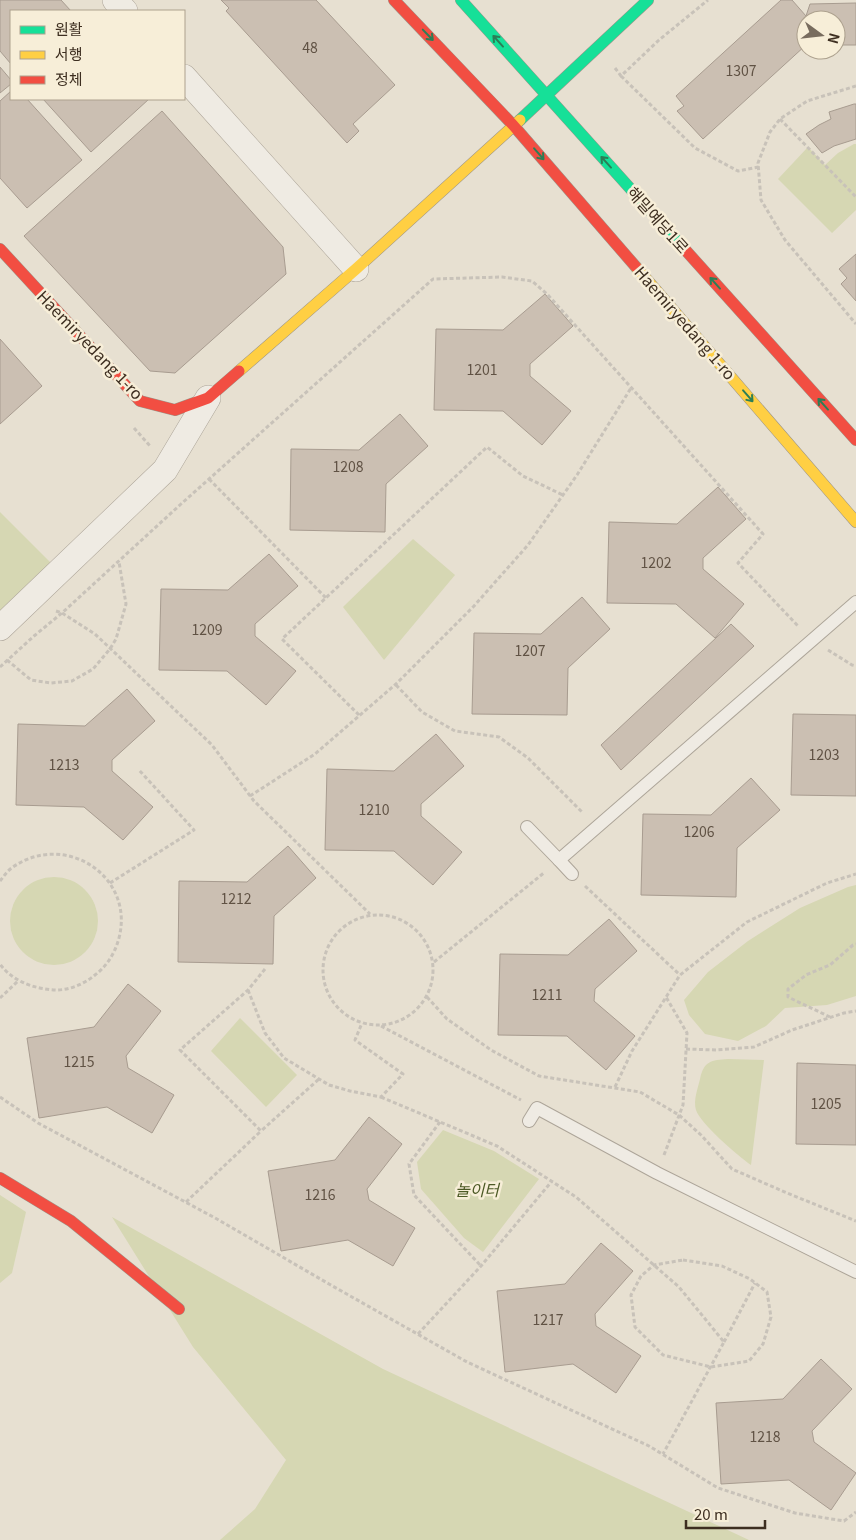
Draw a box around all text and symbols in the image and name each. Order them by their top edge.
legend [10,10,185,100]
north arrow [796,10,846,60]
text: 원활 [55,18,83,39]
one-way arrow [422,29,434,42]
text: N [824,31,846,46]
one-way arrow [492,35,504,48]
house number: 48 [302,37,318,57]
text: 서행 [55,43,83,64]
house number: 1307 [725,60,757,80]
text: 정체 [55,68,83,89]
one-way arrow [533,148,544,161]
one-way arrow [600,156,612,169]
street label: 해밀예당1로 [622,181,695,258]
street label: Haemiryedang 1-ro [630,260,742,385]
one-way arrow [709,277,721,290]
street label: Haemiryedang 1-ro [32,284,149,404]
house number: 1201 [466,359,498,379]
one-way arrow [742,390,754,403]
one-way arrow [818,398,829,411]
house number: 1208 [332,456,364,476]
house number: 1202 [640,552,672,572]
house number: 1209 [191,619,223,639]
house number: 1207 [514,640,546,660]
house number: 1203 [808,744,840,764]
house number: 1213 [48,754,80,774]
house number: 1210 [358,799,390,819]
house number: 1206 [683,821,715,841]
house number: 1212 [220,888,252,908]
house number: 1211 [531,984,563,1004]
house number: 1215 [63,1051,95,1071]
house number: 1205 [810,1093,842,1113]
park label: 놀이터 [455,1177,501,1201]
house number: 1216 [304,1184,336,1204]
house number: 1217 [532,1309,564,1329]
house number: 1218 [749,1426,781,1446]
scale bar [686,1498,765,1530]
text: 20 m [694,1503,728,1524]

